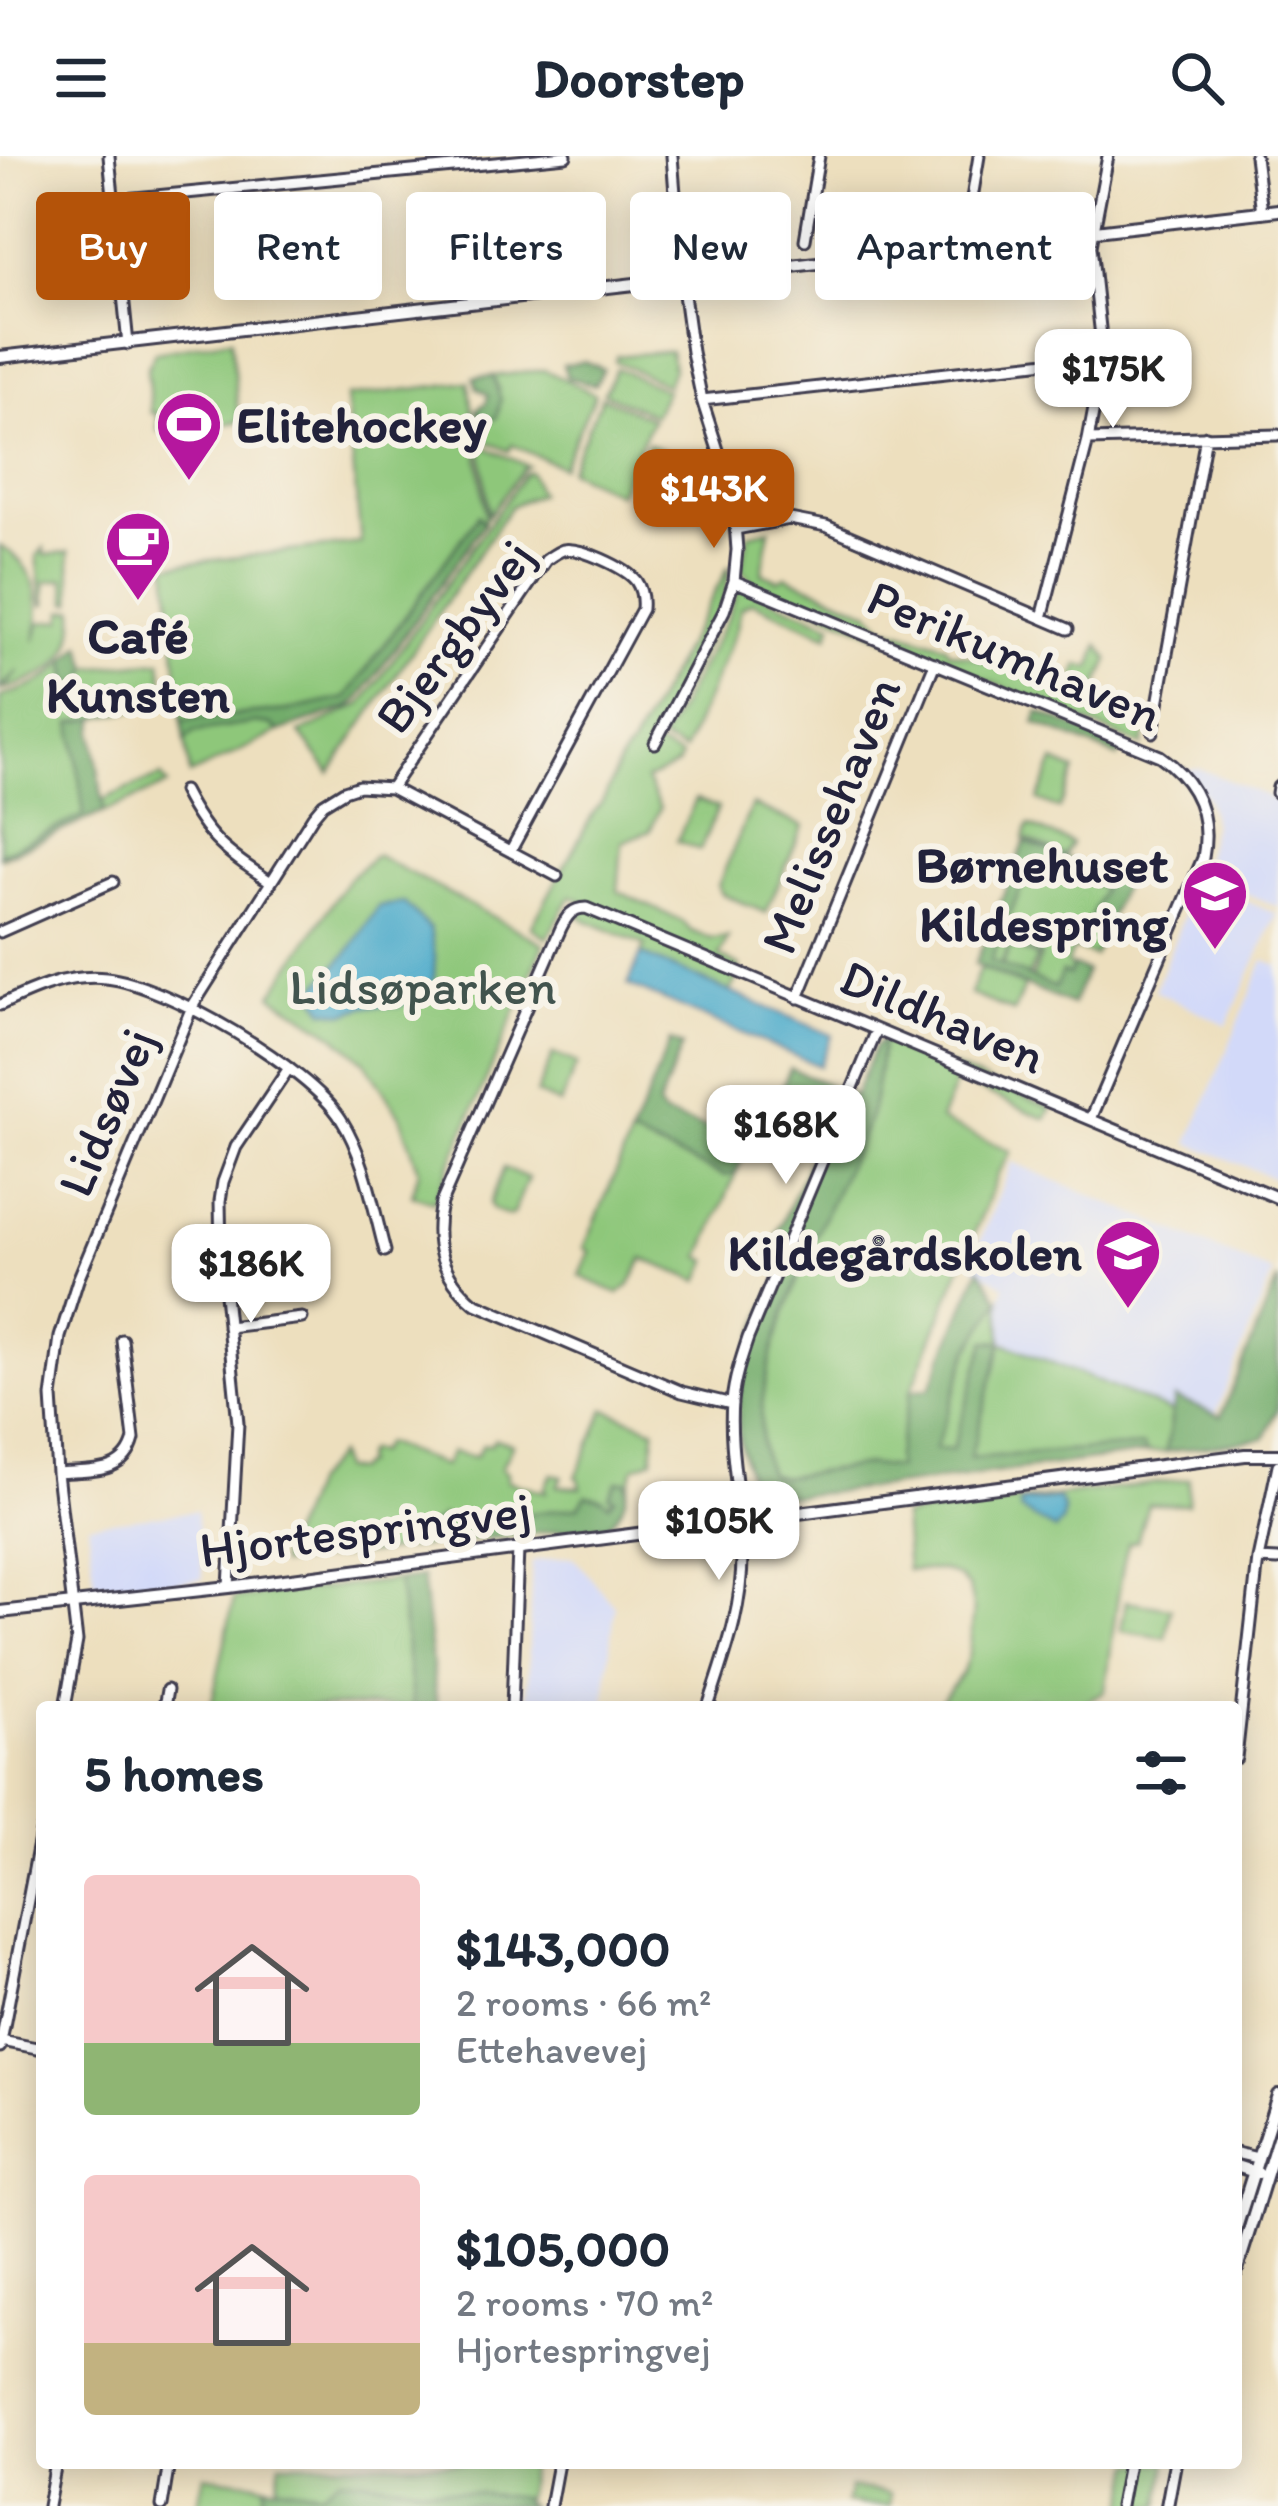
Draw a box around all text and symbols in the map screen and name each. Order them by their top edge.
icon: menu [48,45,114,111]
icon: search [1164,45,1230,111]
text: Doorstep [533,46,745,111]
chip: Buy [36,192,190,300]
chip: Rent [214,192,382,300]
chip: Filters [406,192,606,300]
chip: New [630,192,791,300]
chip: Apartment [815,192,1095,300]
pin: $175K [1029,329,1197,431]
text: $175K [1062,344,1164,391]
sports icon: Elitehockey [154,389,224,483]
place label: Elitehockey [236,394,487,455]
pin: $143K [630,449,798,551]
text: $143K [660,464,768,511]
cafe icon: Café Kunsten [103,509,173,603]
street label: Bjergbyvej [362,528,547,745]
street label: Perikumhaven [859,566,1171,745]
place label: Café Kunsten [46,605,230,725]
street label: Melissehaven [747,668,914,962]
place label: Børnehuset Kildespring [916,834,1169,954]
school or university icon: Børnehuset Kildespring [1180,858,1250,952]
street label: Dildhaven [831,946,1054,1087]
park label: Lidsøparken [289,956,557,1017]
street label: Lidsøvej [44,1019,169,1205]
pin: $168K [702,1085,870,1187]
text: $168K [734,1100,838,1147]
school or university icon: Kildegårdskolen [1093,1217,1163,1311]
place label: Kildegårdskolen [728,1222,1082,1283]
pin: $186K [167,1224,335,1326]
text: $186K [199,1239,303,1286]
street label: Hjortespringvej [196,1479,534,1580]
pin: $105K [635,1481,803,1583]
text: $105K [665,1496,773,1543]
icon: filters [1128,1740,1194,1806]
text: 5 homes [84,1743,264,1804]
text: $143,000 [456,1918,670,1979]
icon: home [180,1923,324,2067]
text: 2 rooms · 66 m² [456,1979,711,2026]
text: Ettehavevej [456,2026,647,2073]
text: $105,000 [456,2218,670,2279]
icon: home [180,2223,324,2367]
text: 2 rooms · 70 m² [456,2279,714,2326]
text: Hjortespringvej [456,2326,711,2373]

